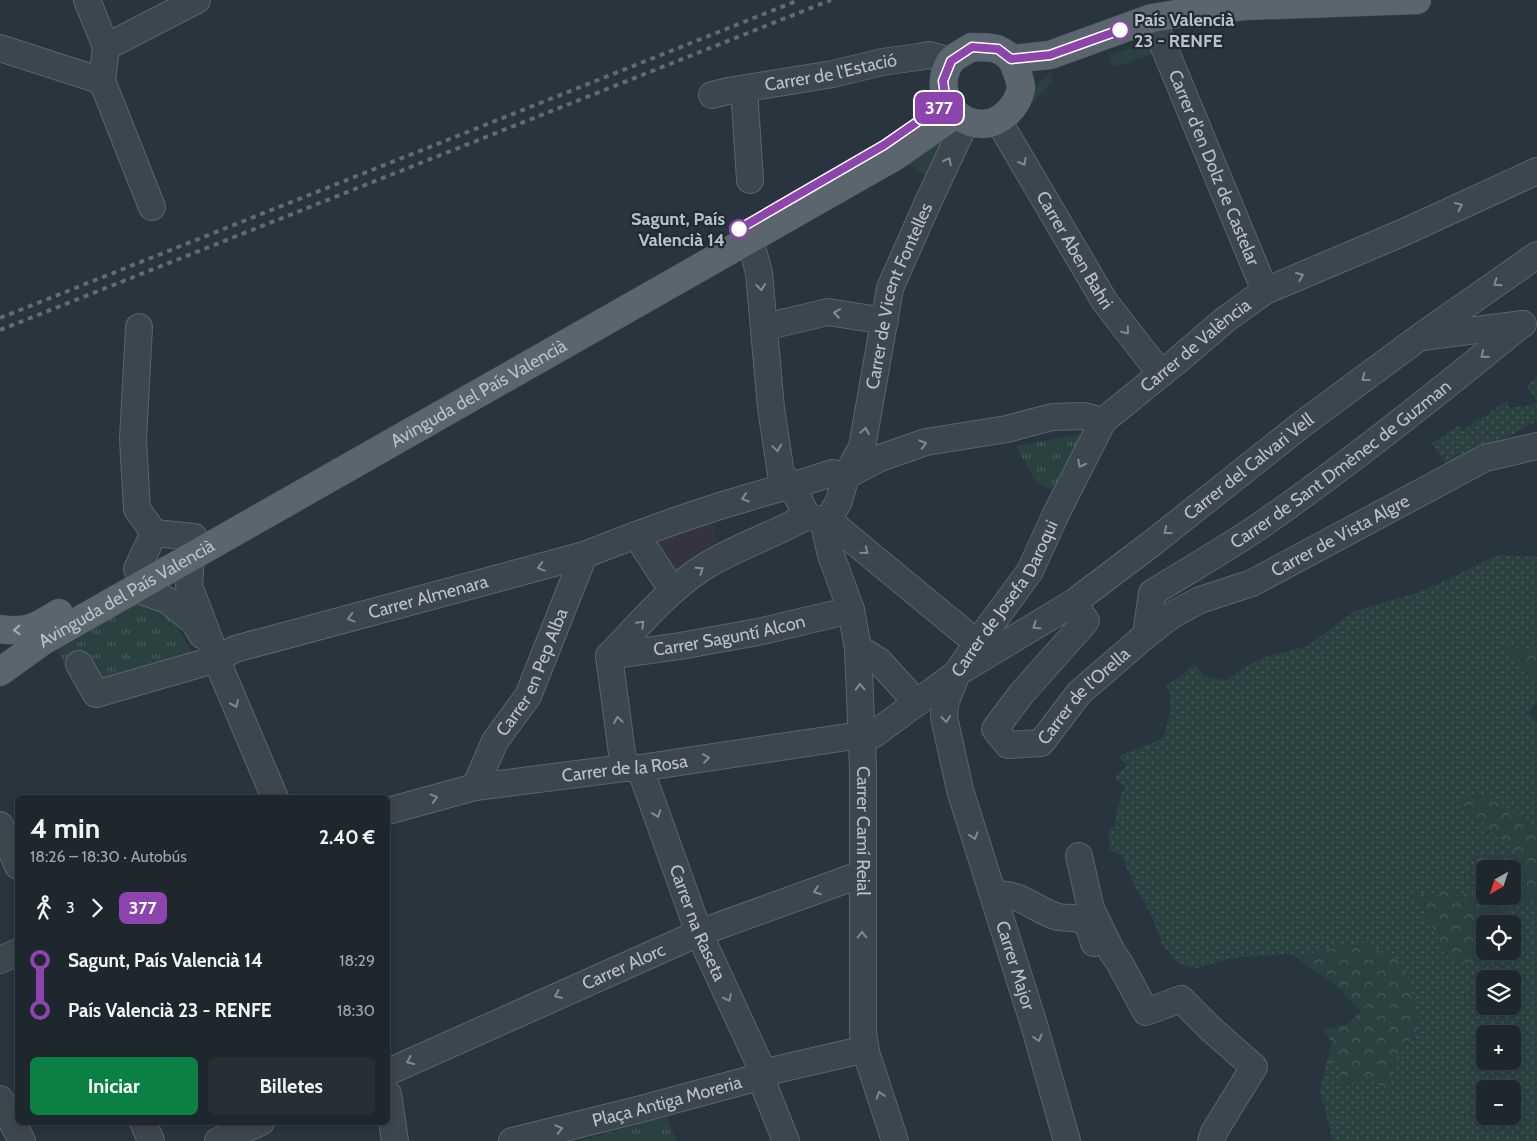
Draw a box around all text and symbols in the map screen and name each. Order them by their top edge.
place label: País Valencià 23 - RENFE [1134,9,1234,52]
marker: País Valencià 23 - RENFE [1110,20,1130,40]
street label: Carrer de l'Estació [763,49,898,96]
street label: Carrer d'en Dolz de Castelar [1164,66,1264,269]
line badge: 377 [910,92,968,124]
text: 377 [925,97,953,119]
one-way arrow [942,157,952,166]
one-way arrow [1017,157,1027,166]
street label: Carrer Aben Bahri [1031,187,1118,314]
street label: Carrer de Vicent Fontelles [861,199,937,391]
one-way arrow [1454,202,1463,213]
place label: Sagunt, País Valencià 14 [631,208,725,251]
marker: Sagunt, País Valencià 14 [729,219,749,239]
one-way arrow [1295,272,1303,282]
one-way arrow [1493,277,1503,286]
one-way arrow [755,283,766,291]
street label: Carrer de València [1136,294,1255,397]
one-way arrow [833,309,841,319]
one-way arrow [1121,325,1130,334]
street label: Avinguda del País Valencià [387,334,571,452]
one-way arrow [1481,350,1490,359]
one-way arrow [1361,372,1371,381]
street label: Carrer de Sant Dmènec de Guzman [1226,375,1455,553]
street label: Carrer del Calvari Vell [1179,408,1319,525]
one-way arrow [859,427,869,436]
one-way arrow [918,439,927,449]
one-way arrow [771,445,782,453]
one-way arrow [1077,459,1087,468]
street label: Carrer de Vista Algre [1267,490,1413,582]
one-way arrow [741,493,750,503]
street label: Carrer de Josefa Daroqui [946,517,1063,681]
one-way arrow [1164,526,1173,535]
street label: Avinguda del País Valencià [35,535,219,652]
one-way arrow [860,545,869,554]
one-way arrow [538,561,546,571]
one-way arrow [694,567,704,576]
street label: Carrer Almenara [366,570,491,624]
street label: Carrer en Pep Alba [491,605,573,741]
street label: Carrer Saguntí Alcon [652,610,808,661]
one-way arrow [346,612,355,623]
one-way arrow [635,620,644,629]
one-way arrow [1032,620,1041,629]
one-way arrow [12,624,20,635]
street label: Carrer de l'Orella [1033,643,1135,749]
one-way arrow [855,683,866,691]
one-way arrow [229,699,240,708]
one-way arrow [613,716,623,724]
one-way arrow [940,716,951,724]
street label: Carrer de la Rosa [560,750,689,787]
one-way arrow [702,753,710,764]
street label: Carrer Camí Reial [852,766,874,896]
one-way arrow [430,793,439,804]
one-way arrow [651,809,661,818]
text: 4 min [30,811,100,845]
text: 2.40 € [319,826,375,849]
one-way arrow [969,832,979,840]
text: 18:26 – 18:30 · Autobús [30,847,187,866]
north arrow [1476,860,1521,905]
map controls [1476,860,1521,1125]
street label: Carrer na Raseta [664,862,731,985]
one-way arrow [813,885,821,895]
icon: walk [30,894,58,922]
icon: forward [83,894,111,922]
text: 377 [129,897,157,919]
text: 3 [66,898,75,917]
button: locate [1476,915,1521,960]
street label: Carrer Major [991,918,1040,1013]
one-way arrow [857,931,868,939]
street label: Carrer Alorc [579,939,668,995]
text: Sagunt, País Valencià 14 [68,949,263,972]
text: 18:29 [339,951,375,970]
button: layers [1476,970,1521,1015]
one-way arrow [554,989,563,1000]
one-way arrow [722,993,733,1002]
text: País Valencià 23 - RENFE [68,999,272,1022]
text: 18:30 [337,1001,375,1020]
button: + [1476,1025,1521,1070]
one-way arrow [1032,1033,1043,1042]
one-way arrow [406,1054,415,1065]
button: Iniciar [30,1057,198,1115]
button: Billetes [208,1057,375,1115]
street label: Plaça Antiga Moreria [590,1071,745,1132]
button: − [1476,1080,1521,1125]
one-way arrow [875,1091,885,1100]
one-way arrow [555,1124,564,1135]

